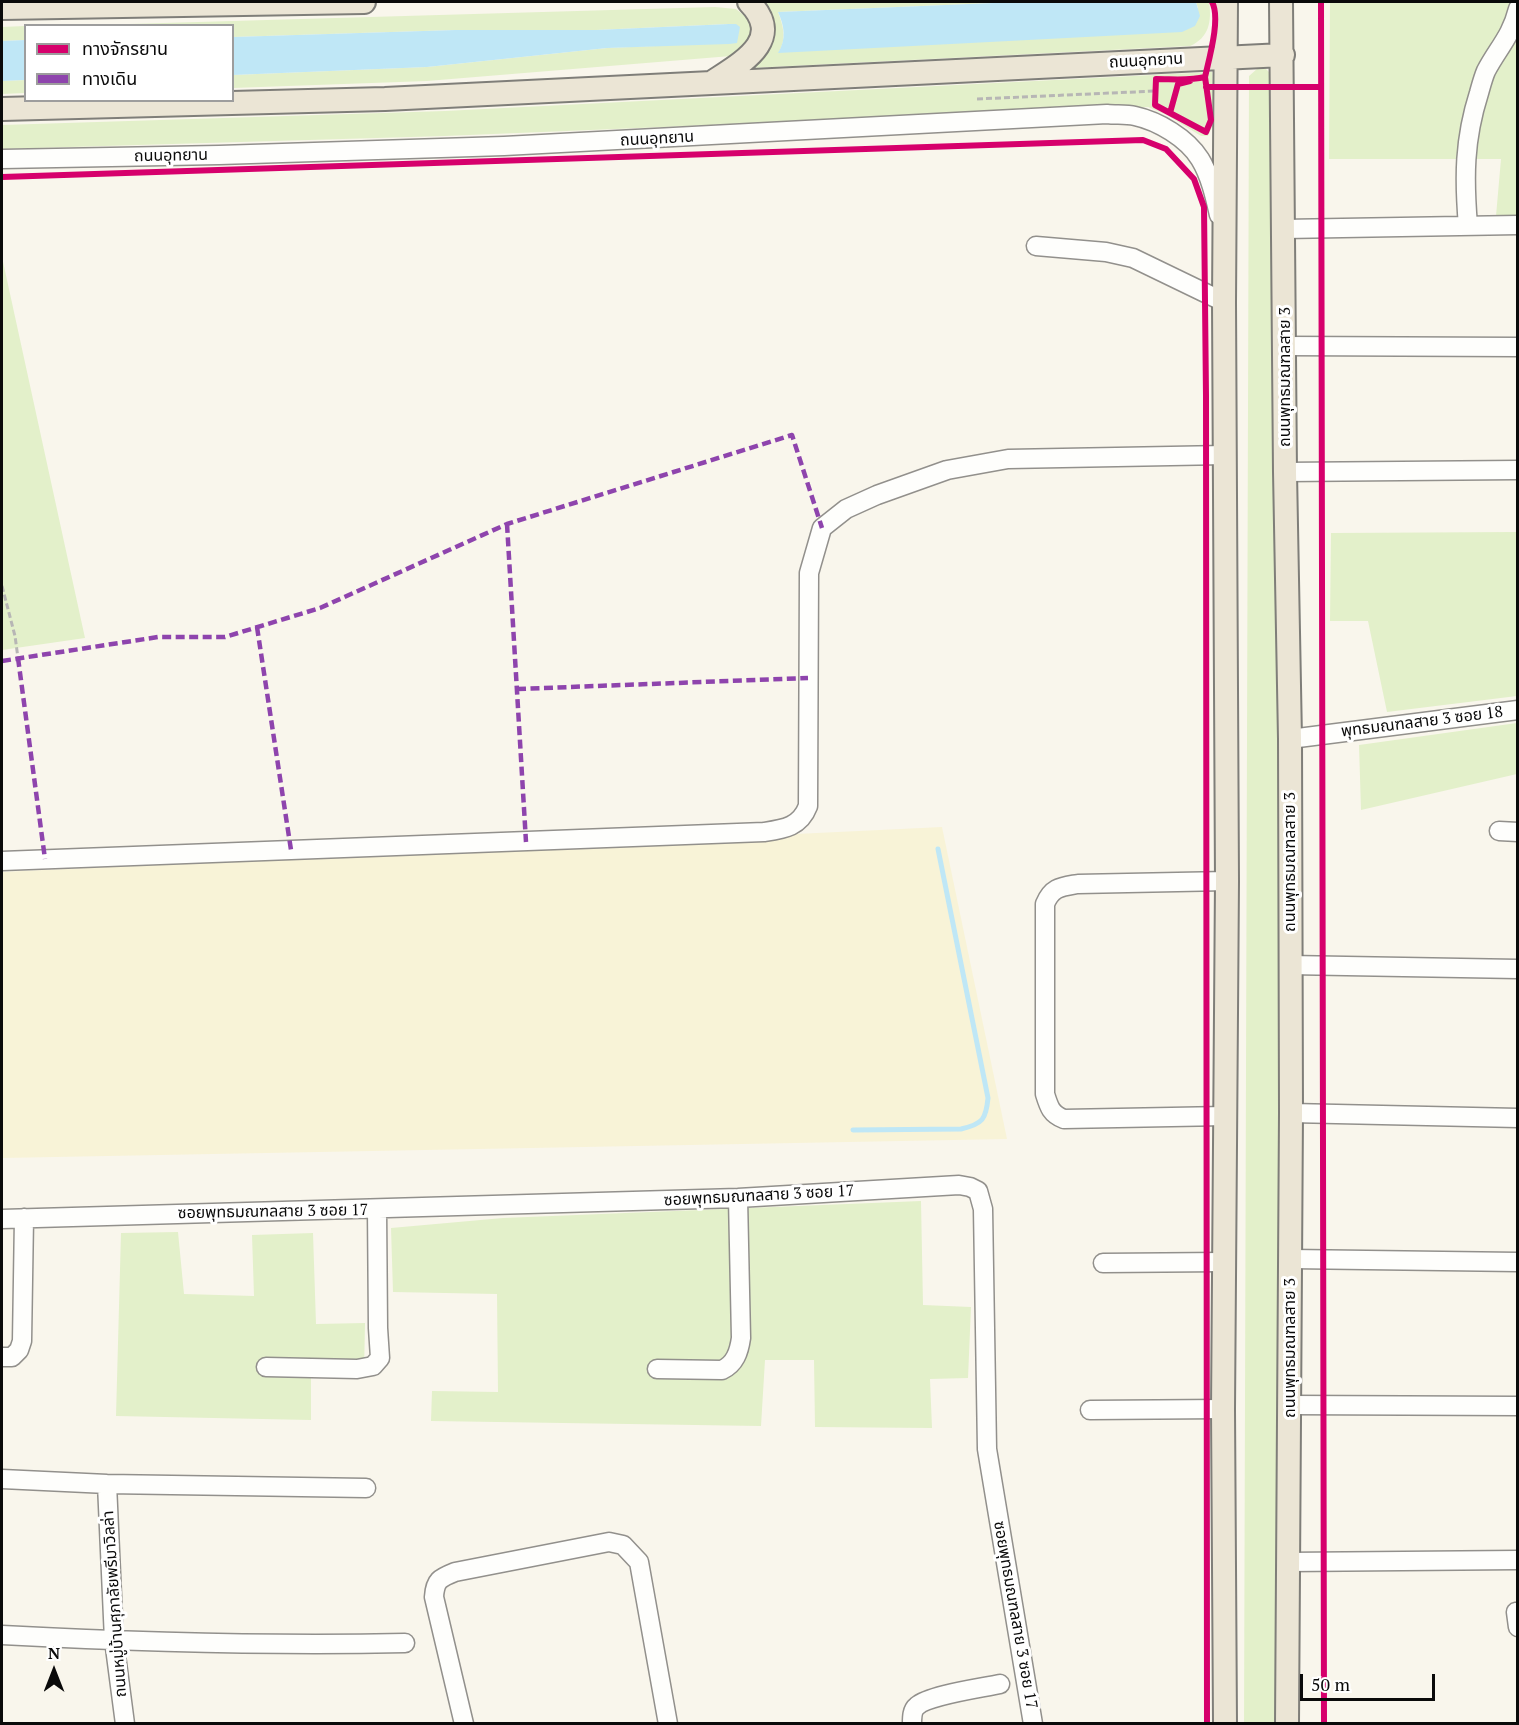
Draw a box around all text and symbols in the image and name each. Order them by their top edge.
legend [24,24,234,102]
text: ทางจักรยาน [82,36,168,60]
street label: ถนนอุทยาน [1109,49,1183,73]
text: ทางเดิน [82,66,137,90]
street label: ถนนอุทยาน [620,127,694,151]
street label: ถนนอุทยาน [134,146,208,166]
street label: ถนนพุทธมณฑลสาย 3 [1275,307,1295,447]
street label: พุทธมณฑลสาย 3 ซอย 18 [1340,703,1504,741]
street label: ถนนพุทธมณฑลสาย 3 [1280,792,1300,932]
street label: ซอยพุทธมณฑลสาย 3 ซอย 17 [663,1181,855,1211]
street label: ซอยพุทธมณฑลสาย 3 ซอย 17 [178,1201,368,1223]
street label: ถนนพุทธมณฑลสาย 3 [1280,1278,1300,1418]
street label: ถนนหมู่บ้านศุภาลัยพรีมาวิลล่า [99,1510,131,1698]
street label: ซอยพุทธมณฑลสาย 3 ซอย 17 [989,1519,1041,1711]
north arrow [24,1641,84,1701]
text: N [48,1642,60,1664]
scale bar [1303,1662,1438,1700]
text: 50 m [1311,1672,1350,1696]

